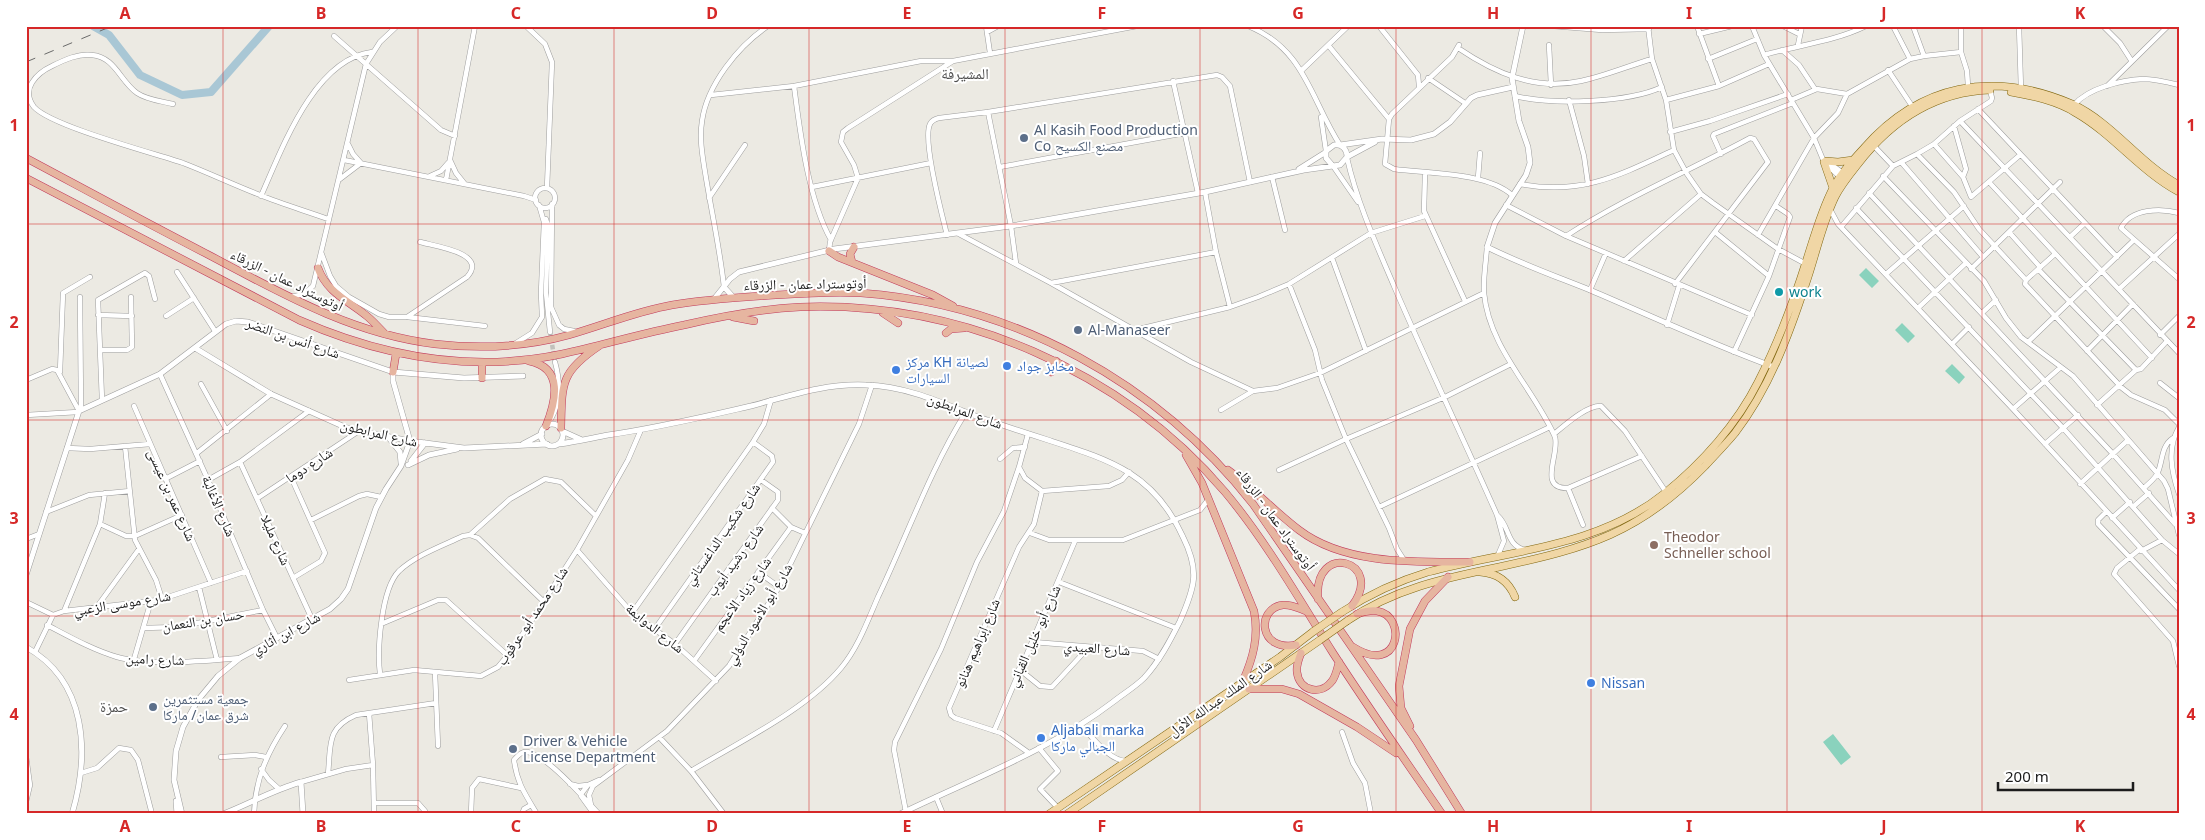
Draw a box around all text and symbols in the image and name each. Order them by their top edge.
text: A [119,2,131,24]
text: B [316,2,326,24]
text: C [511,2,521,24]
text: D [706,2,718,24]
text: E [903,2,912,24]
text: F [1098,2,1106,24]
text: G [1292,2,1304,24]
text: H [1487,2,1499,24]
text: I [1686,2,1692,24]
text: J [1879,2,1887,24]
text: K [2075,2,2086,24]
district label: المشيرفة [941,63,989,83]
text: 1 [9,114,19,136]
text: 1 [2186,114,2196,136]
place label: Al Kasih Food Production Co مصنع الكسيح [1034,120,1198,156]
marker: Al Kasih Food Production Co مصنع الكسيح [1018,132,1030,144]
street label: أوتوستراد عمان - الزرقاء [228,244,347,315]
street label: أوتوستراد عمان - الزرقاء [743,273,867,294]
place label: work [1789,282,1822,301]
marker: work [1773,286,1785,298]
text: 2 [9,311,19,333]
text: 2 [2186,311,2196,333]
street label: شارع أنس بن النضر [242,312,343,363]
place label: Al-Manaseer [1088,320,1171,339]
marker: Al-Manaseer [1072,324,1084,336]
place label: مركز KH لصيانة السيارات [905,352,988,387]
place label: مخابز جواد [1017,356,1074,375]
marker: مخابز جواد [1001,360,1013,372]
marker: مركز KH لصيانة السيارات [890,364,902,376]
street label: شارع المرابطون [925,388,1005,434]
street label: شارع المرابطون [338,414,420,452]
street label: شارع دوما [282,442,336,488]
street label: شارع عمر بن عيسى [143,446,201,544]
street label: أوتوستراد عمان - الزرقاء [1233,463,1320,574]
street label: شارع الأغالبة [197,472,241,540]
street label: شارع شكيب الداغستاني [679,479,766,590]
text: 3 [9,507,19,529]
text: 3 [2186,507,2196,529]
street label: شارع مليلا [256,511,296,569]
street label: شارع رشيد أيوب [702,519,768,601]
place label: Theodor Schneller school [1664,527,1771,562]
marker: Theodor Schneller school [1648,539,1660,551]
street label: شارع زياد الأعجم [708,553,776,635]
street label: شارع أبو الأسود الدؤلي [721,559,799,669]
street label: شارع محمد أبو عرقوب [491,563,573,669]
street label: شارع أبو خليل القباني [1003,582,1067,691]
street label: شارع موسى الزعبي [72,585,172,622]
street label: شارع إبراهيم هنانو [949,595,1005,691]
street label: شارع الدوايمة [622,598,688,658]
street label: حسان بن النعمان [160,604,245,635]
street label: شارع ابن أثاري [248,607,325,661]
street label: شارع العبيدي [1063,636,1131,662]
street label: شارع رامين [125,648,185,670]
street label: شارع الملك عبدالله الأول [1164,655,1276,741]
place label: Nissan [1601,673,1645,692]
marker: Nissan [1585,677,1597,689]
place label: جمعية مستثمرين شرق عمان/ ماركا [163,689,249,724]
district label: حمزة [100,696,128,716]
marker: جمعية مستثمرين شرق عمان/ ماركا [147,701,159,713]
text: 4 [9,703,19,725]
text: 4 [2186,703,2196,725]
place label: Aljabali marka الجبالي ماركا [1051,720,1144,758]
place label: Driver & Vehicle License Department [523,731,656,766]
marker: Aljabali marka الجبالي ماركا [1035,732,1047,744]
marker: Driver & Vehicle License Department [507,743,519,755]
scale bar [1998,760,2132,792]
text: 200 m [2005,766,2049,786]
text: A [119,815,131,837]
text: B [316,815,326,837]
text: C [511,815,521,837]
text: D [706,815,718,837]
text: E [903,815,912,837]
text: F [1098,815,1106,837]
text: G [1292,815,1304,837]
text: H [1487,815,1499,837]
text: I [1686,815,1692,837]
text: J [1879,815,1887,837]
text: K [2075,815,2086,837]

